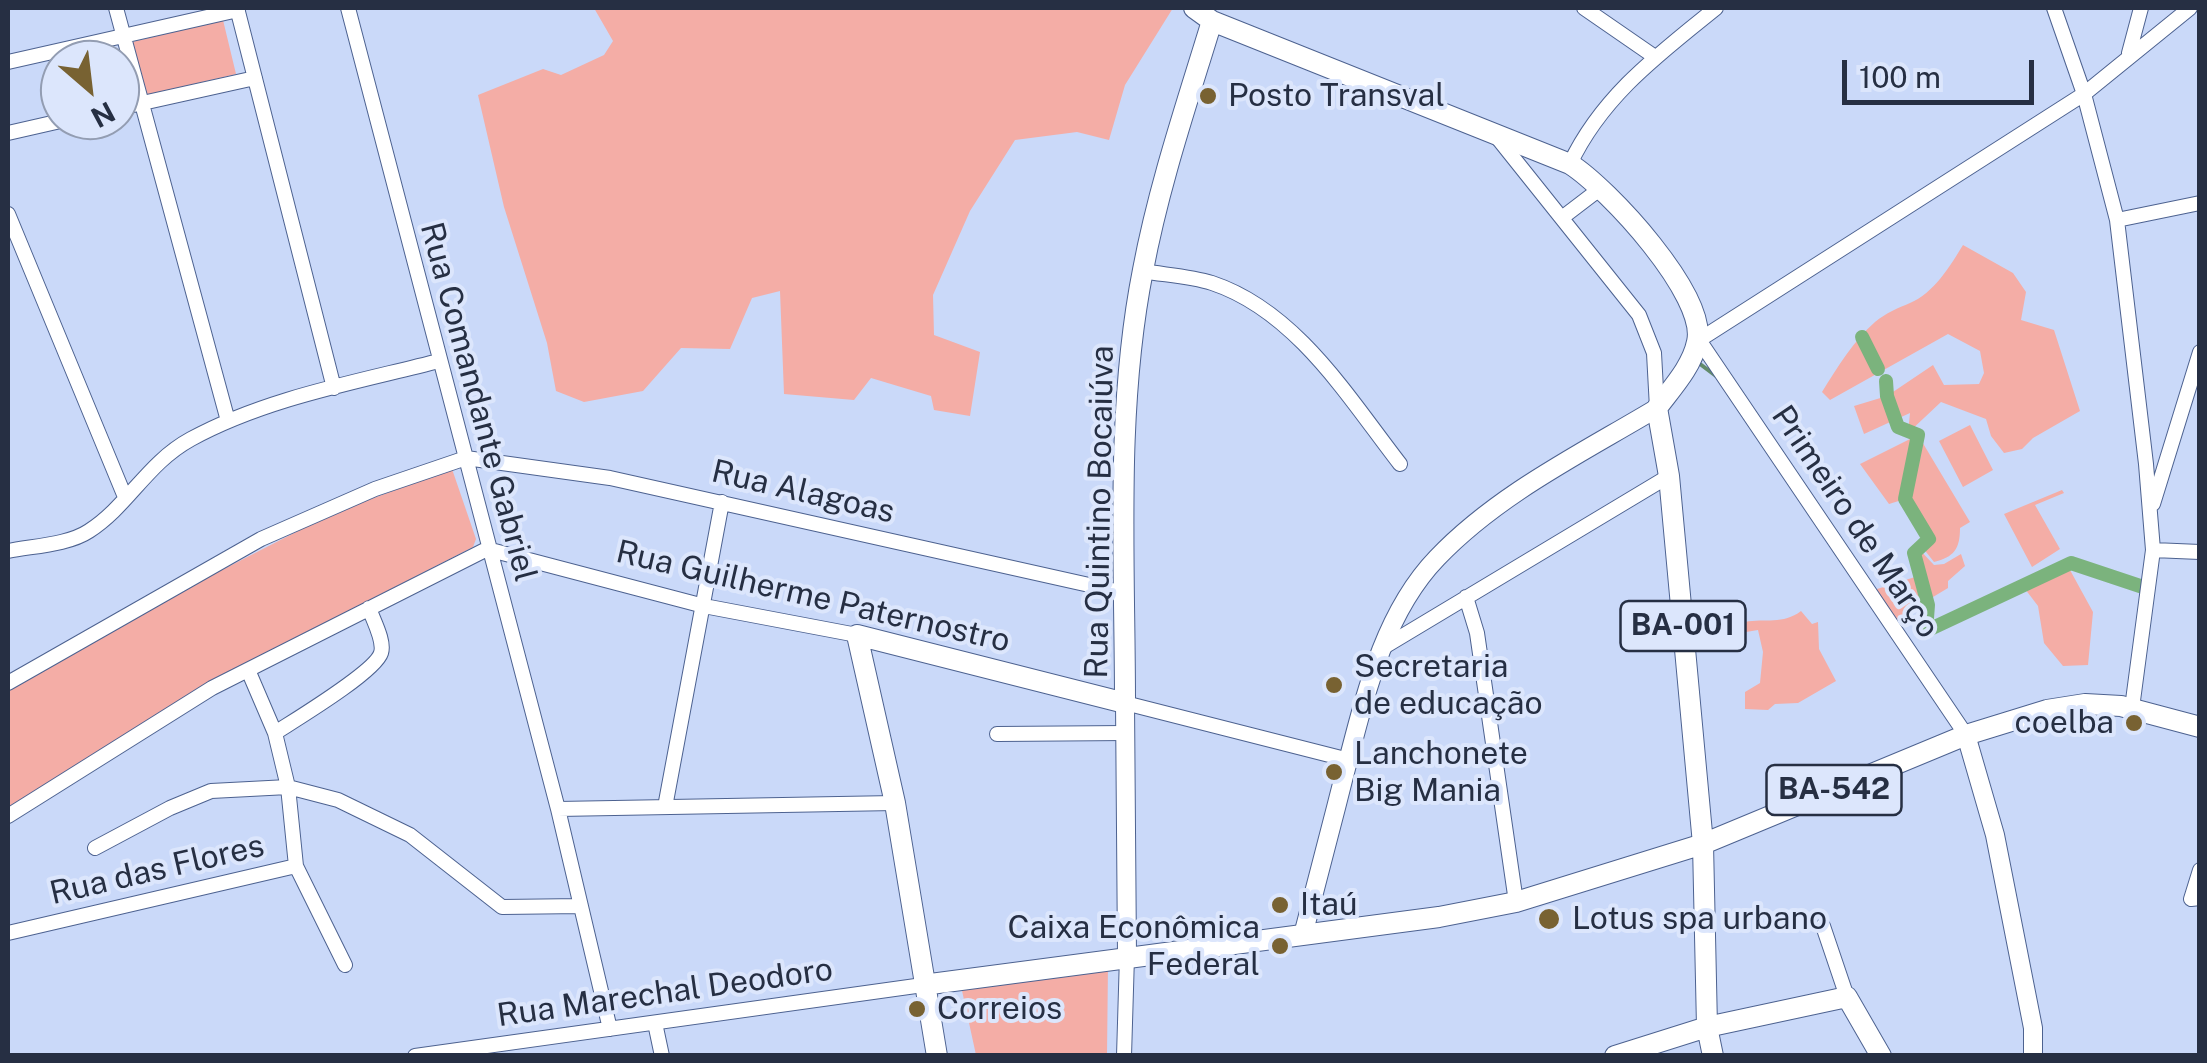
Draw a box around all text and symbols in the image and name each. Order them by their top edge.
north arrow [40,40,140,140]
scale bar [1847,40,2040,102]
text: 100 m [1859,59,1941,95]
place label: Posto Transval [1228,77,1445,115]
marker: Posto Transval [1197,85,1219,107]
text: N [86,95,121,135]
street label: Rua Comandante Gabriel [412,218,544,586]
street label: Rua Quintino Bocaiúva [1078,345,1122,679]
street label: Primeiro de Março [1763,399,1947,645]
street label: Rua Alagoas [708,452,898,532]
street label: Rua Guilherme Paternostro [612,533,1014,661]
road number: BA-001 [1620,601,1746,651]
place label: Secretaria de educação [1354,648,1543,723]
marker: Secretaria de educação [1323,674,1345,696]
place label: coelba [2014,704,2114,742]
marker: coelba [2123,712,2145,734]
place label: Lanchonete Big Mania [1354,735,1528,810]
marker: Lanchonete Big Mania [1323,761,1345,783]
road number: BA-542 [1766,765,1902,815]
street label: Rua das Flores [46,827,268,913]
place label: Itaú [1300,886,1358,924]
marker: Itaú [1269,894,1291,916]
place label: Lotus spa urbano [1572,900,1827,938]
marker: Lotus spa urbano [1536,906,1562,932]
place label: Caixa Econômica Federal [1008,909,1260,984]
marker: Caixa Econômica Federal [1269,935,1291,957]
street label: Rua Marechal Deodoro [495,950,835,1036]
place label: Correios [937,990,1062,1028]
marker: Correios [906,998,928,1020]

